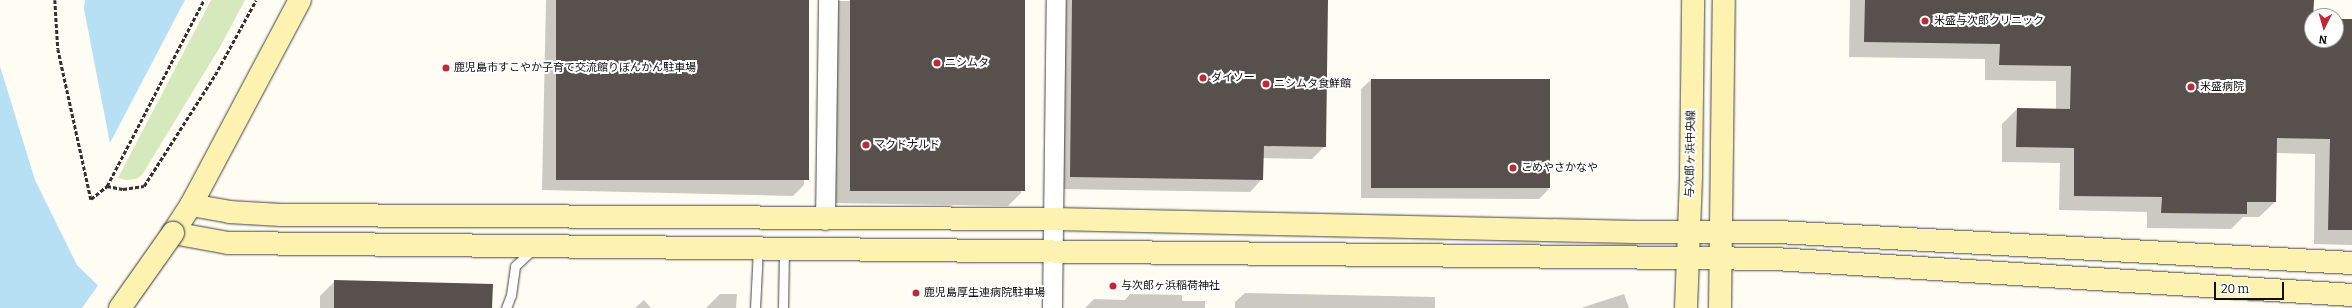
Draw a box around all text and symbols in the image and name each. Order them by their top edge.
north arrow [2304,8,2344,48]
place label: 米盛与次郎クリニック [1934,14,2044,28]
marker: 米盛与次郎クリニック [1919,15,1931,27]
text: N [2318,33,2328,46]
place label: ニシムタ [945,56,989,70]
marker: ニシムタ [932,58,942,68]
place label: 鹿児島市すこやか子育て交流館りぼんかん駐車場 [454,61,696,75]
marker: 鹿児島市すこやか子育て交流館りぼんかん駐車場 [441,63,451,73]
place label: ダイソー [1211,71,1255,85]
marker: ダイソー [1198,73,1208,83]
place label: ニシムタ食鮮館 [1274,77,1351,91]
marker: ニシムタ食鮮館 [1261,79,1271,89]
place label: 米盛病院 [2200,80,2244,94]
marker: 米盛病院 [2185,81,2197,93]
street label: 与次郎ヶ浜中央線 [1684,110,1698,198]
place label: マクドナルド [874,138,940,152]
marker: マクドナルド [861,140,871,150]
place label: こめやさかなや [1521,161,1598,175]
marker: こめやさかなや [1508,163,1518,173]
scale bar [2216,274,2286,300]
place label: 与次郎ヶ浜稲荷神社 [1121,279,1220,293]
marker: 与次郎ヶ浜稲荷神社 [1108,281,1118,291]
text: 20 m [2221,282,2249,296]
place label: 鹿児島厚生連病院駐車場 [924,286,1045,300]
marker: 鹿児島厚生連病院駐車場 [911,288,921,298]

